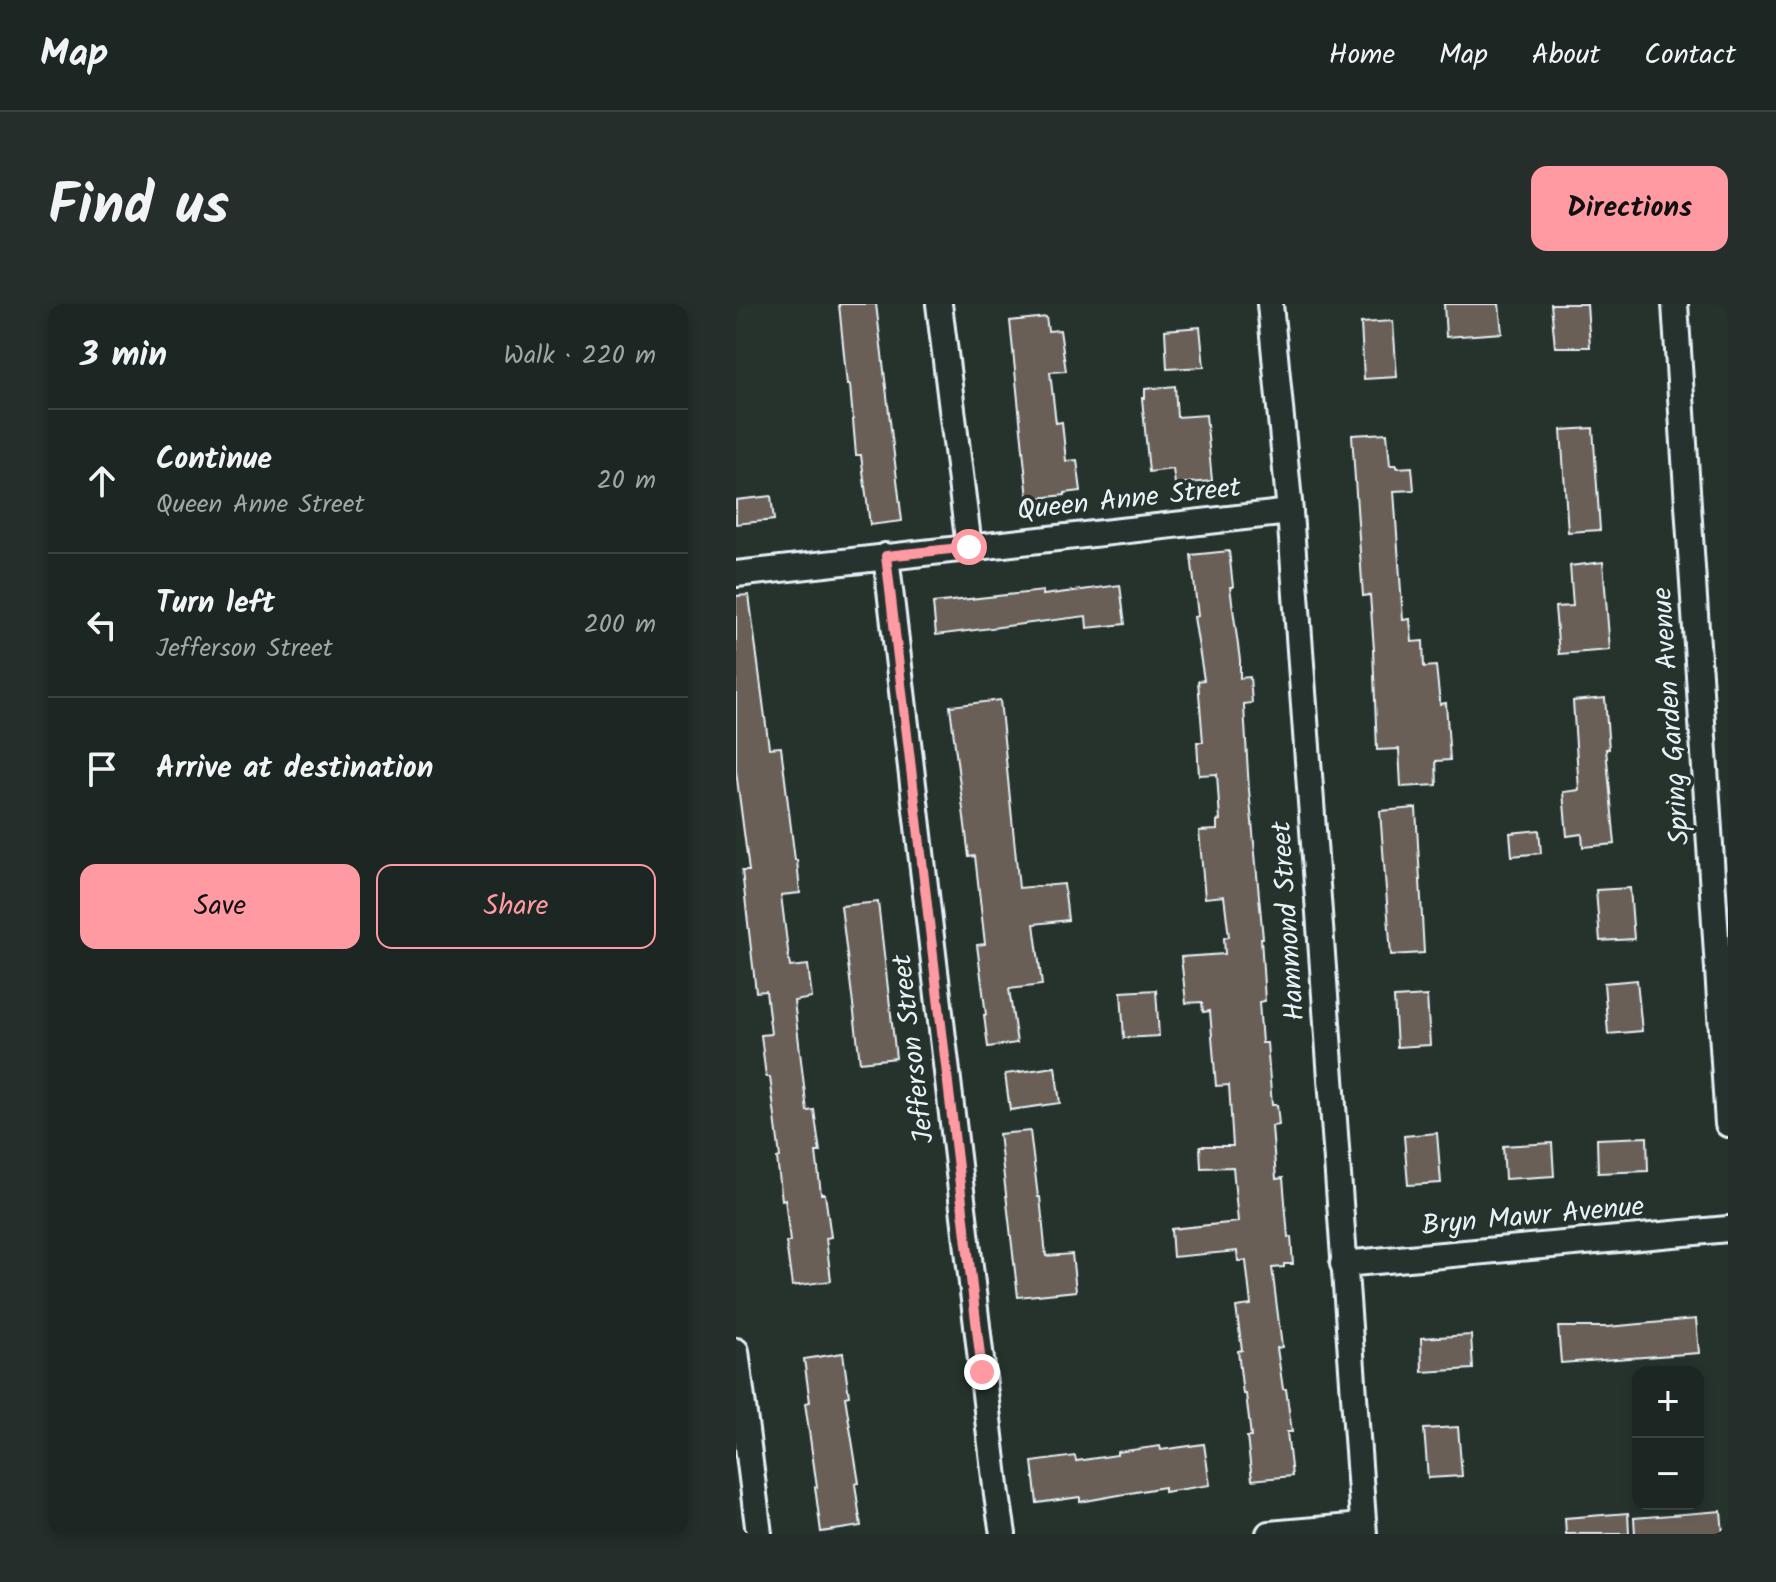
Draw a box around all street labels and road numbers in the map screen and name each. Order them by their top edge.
street label: Queen Anne Street [1015,466,1244,534]
street label: Spring Garden Avenue [1641,585,1703,846]
street label: Hammond Street [1259,818,1318,1022]
street label: Jefferson Street [880,951,948,1146]
street label: Bryn Mawr Avenue [1420,1185,1647,1249]

